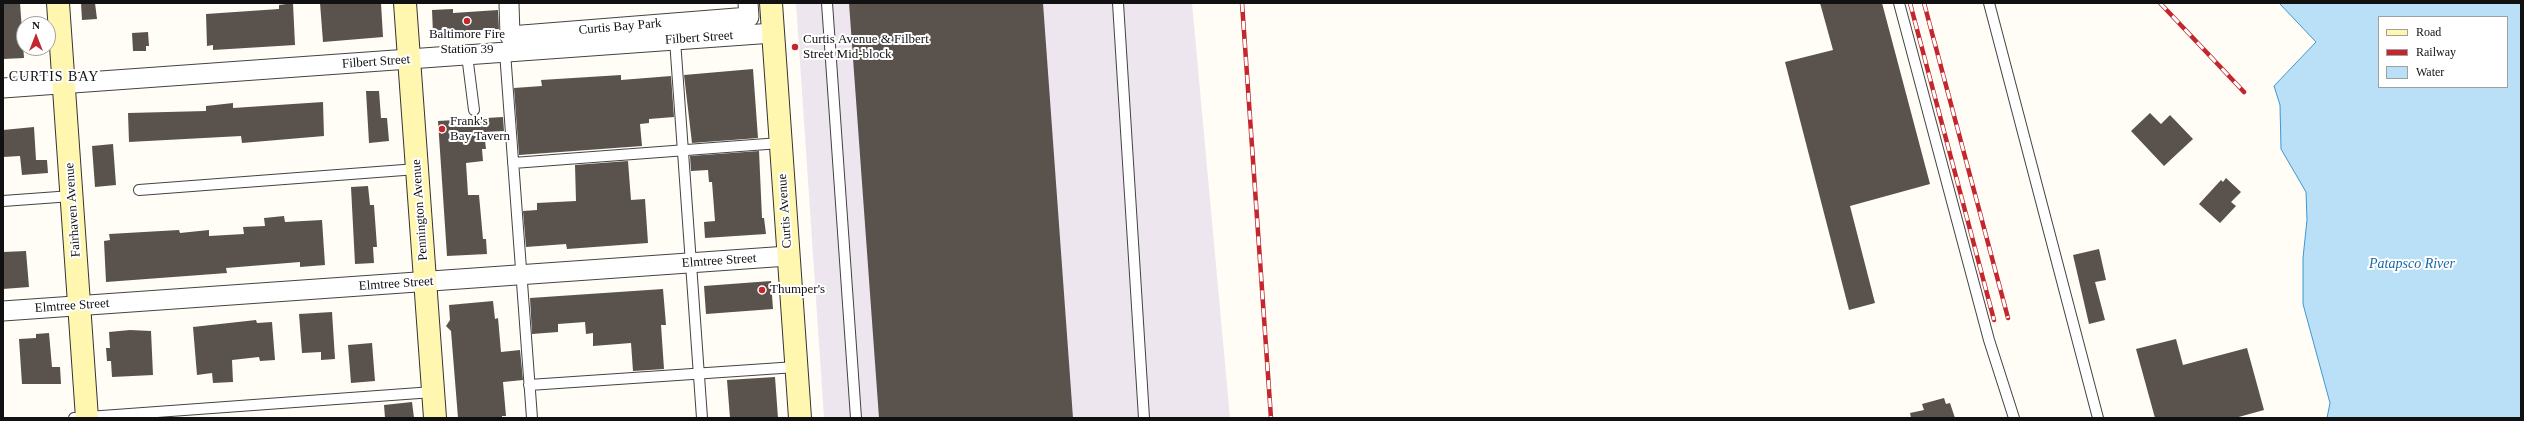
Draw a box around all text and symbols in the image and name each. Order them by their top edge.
north arrow [16,16,56,56]
marker: Baltimore Fire Station 39 [462,16,472,26]
street label: Curtis Bay Park [578,16,662,38]
legend [2378,16,2508,88]
text: N [32,19,40,31]
text: Road [2416,25,2441,39]
place label: Baltimore Fire Station 39 [429,27,505,58]
street label: Filbert Street [664,28,734,48]
place label: Curtis Avenue & Filbert Street Mid-block [803,32,929,63]
marker: Curtis Avenue & Filbert Street Mid-block [790,42,800,52]
text: Railway [2416,45,2456,59]
street label: Filbert Street [341,52,411,72]
text: Water [2416,65,2444,79]
district label: CURTIS BAY [9,69,99,85]
place label: Frank's Bay Tavern [450,114,510,145]
marker: Frank's Bay Tavern [437,124,447,134]
street label: Pennington Avenue [409,159,431,261]
street label: Fairhaven Avenue [62,162,84,258]
street label: Curtis Avenue [775,173,795,249]
street label: Elmtree Street [681,251,757,271]
water label: Patapsco River [2369,256,2455,272]
street label: Elmtree Street [358,274,434,294]
place label: Thumper's [770,282,825,298]
marker: Thumper's [757,285,767,295]
street label: Elmtree Street [34,296,110,316]

